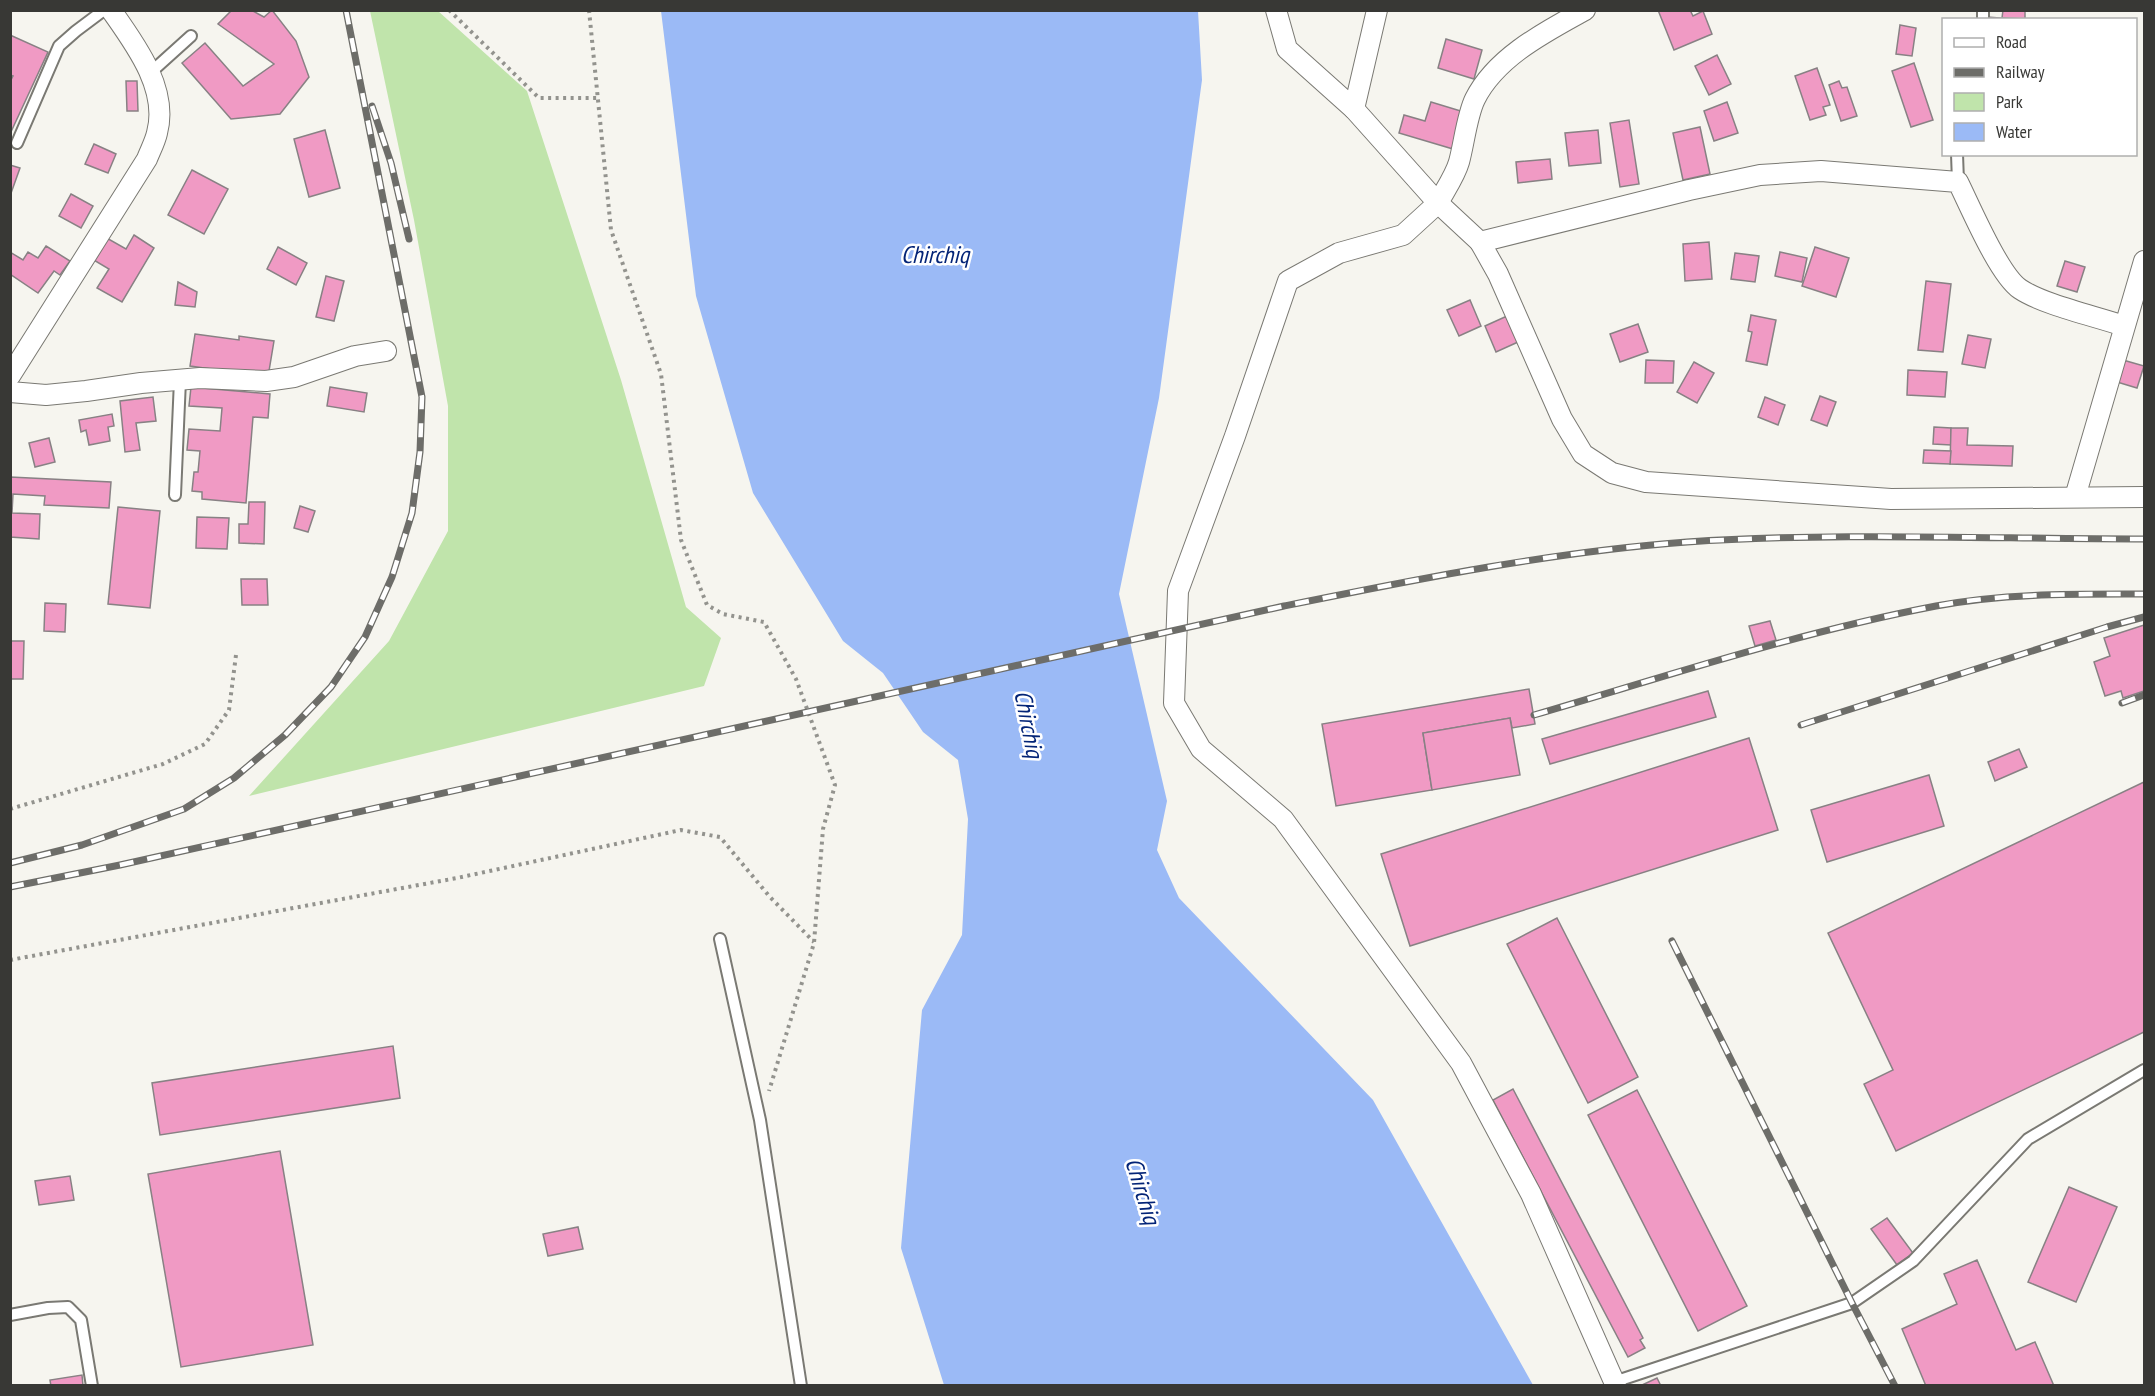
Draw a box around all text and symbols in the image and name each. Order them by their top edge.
legend [1942,18,2137,156]
text: Road [1996,30,2027,53]
text: Railway [1996,60,2045,83]
text: Park [1996,90,2023,113]
text: Water [1996,120,2032,143]
water label: Chirchiq [901,239,971,270]
water label: Chirchiq [1007,688,1051,762]
water label: Chirchiq [1118,1154,1168,1230]

